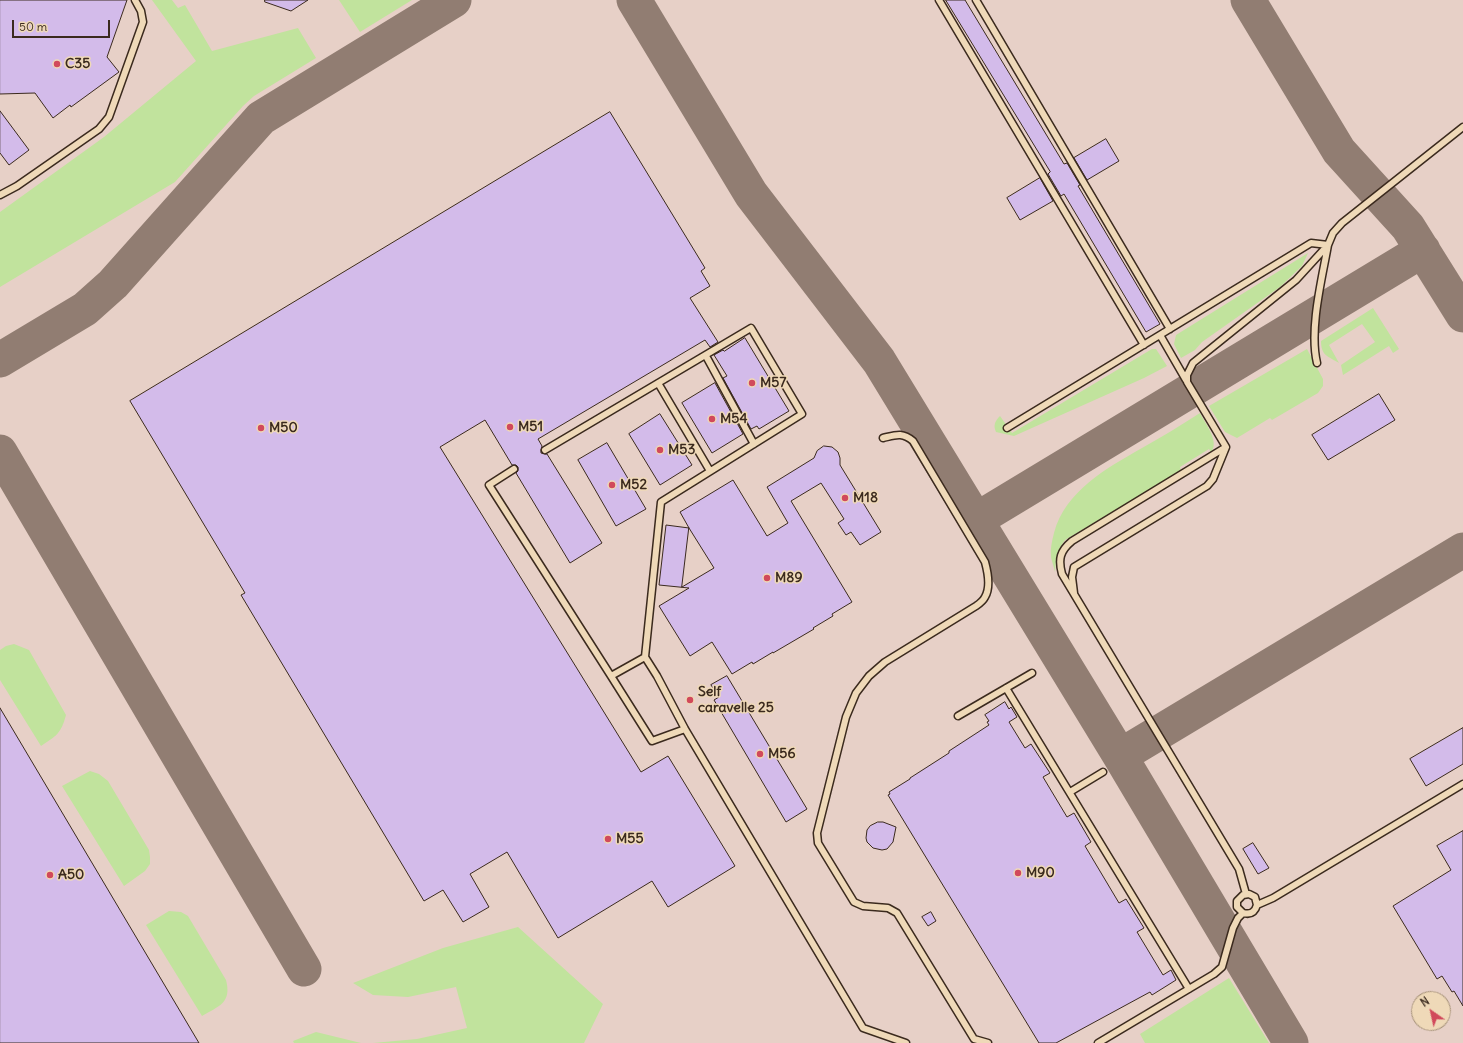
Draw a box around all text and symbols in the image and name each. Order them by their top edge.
scale bar [14,12,112,38]
text: 50 m [19,19,47,34]
place label: C35 [65,56,90,72]
marker: C35 [52,59,62,69]
place label: M57 [760,375,786,391]
marker: M57 [747,378,757,388]
place label: M54 [720,411,748,427]
marker: M54 [707,414,717,424]
place label: M51 [518,419,543,435]
place label: M50 [269,420,298,436]
marker: M51 [505,422,515,432]
marker: M50 [256,423,266,433]
place label: M53 [668,442,695,458]
marker: M53 [655,445,665,455]
place label: M52 [620,477,647,493]
marker: M52 [607,480,617,490]
place label: M18 [853,490,878,506]
marker: M18 [840,493,850,503]
place label: M89 [775,570,802,586]
marker: M89 [762,573,772,583]
place label: Self caravelle 25 [698,684,774,716]
marker: Self caravelle 25 [685,695,695,705]
place label: M56 [768,746,795,762]
marker: M56 [755,749,765,759]
place label: M55 [616,831,643,847]
marker: M55 [603,834,613,844]
place label: M90 [1026,865,1055,881]
place label: A50 [58,867,84,883]
marker: M90 [1013,868,1023,878]
marker: A50 [45,870,55,880]
north arrow [1411,991,1451,1031]
text: N [1418,994,1432,1010]

